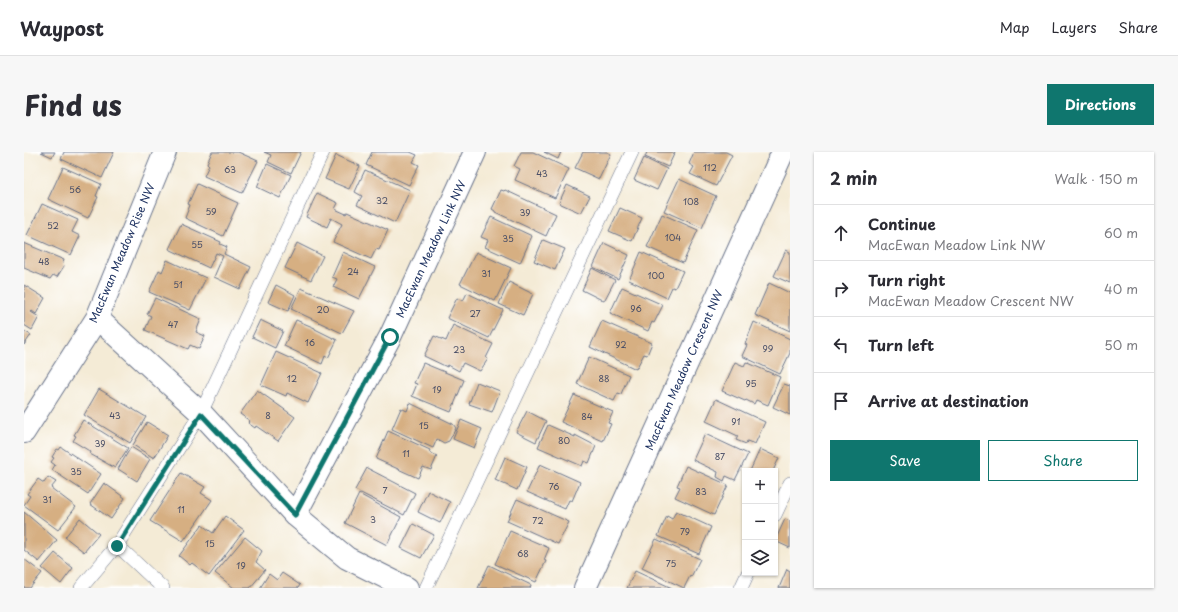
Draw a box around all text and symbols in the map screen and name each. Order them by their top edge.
text: Waypost [20,14,104,42]
text: Map [1000,17,1030,38]
text: Layers [1052,17,1097,38]
text: Share [1119,17,1158,38]
text: Find us [24,83,122,126]
button: Directions [1047,84,1154,125]
house number: 112 [703,160,717,174]
house number: 63 [224,162,236,176]
text: 2 min [830,165,877,191]
house number: 43 [536,166,548,180]
text: Walk · 150 m [1054,169,1138,188]
street label: MacEwan Meadow Link NW [391,177,470,320]
street label: MacEwan Meadow Rise NW [84,180,159,325]
house number: 56 [69,182,81,196]
house number: 32 [376,193,388,207]
house number: 108 [683,194,699,208]
house number: 59 [205,204,217,218]
house number: 39 [519,205,531,219]
text: Continue [868,212,936,235]
house number: 52 [47,218,59,232]
icon: ahead [830,222,852,244]
text: 60 m [1104,223,1138,242]
house number: 104 [665,230,681,244]
house number: 35 [502,231,514,245]
text: MacEwan Meadow Link NW [868,235,1045,254]
house number: 55 [191,237,203,251]
house number: 48 [38,254,50,268]
house number: 24 [347,264,359,278]
house number: 31 [481,266,491,280]
house number: 100 [647,268,665,282]
text: Turn right [868,268,945,291]
house number: 51 [173,277,183,291]
icon: right [830,278,852,300]
text: 40 m [1104,279,1138,298]
street label: MacEwan Meadow Crescent NW [640,287,727,453]
text: MacEwan Meadow Crescent NW [868,291,1074,310]
house number: 96 [630,301,642,315]
house number: 20 [317,302,330,316]
house number: 27 [469,306,481,320]
house number: 47 [168,317,178,331]
route start [381,328,399,346]
text: Turn left [868,333,934,356]
icon: left [830,334,852,356]
house number: 16 [305,335,315,349]
text: 50 m [1104,335,1138,354]
house number: 92 [615,337,627,351]
house number: 99 [763,341,774,355]
house number: 23 [453,342,465,356]
house number: 12 [287,371,297,385]
house number: 88 [598,371,610,385]
house number: 95 [745,376,757,390]
house number: 19 [432,382,442,396]
text: Arrive at destination [868,389,1029,412]
icon: arrive [830,390,852,412]
house number: 43 [109,408,121,422]
house number: 8 [265,408,271,422]
house number: 84 [581,409,593,423]
house number: 91 [731,414,741,428]
house number: 15 [419,418,429,432]
house number: 80 [558,433,571,447]
house number: 39 [94,436,106,450]
button: Save [830,440,980,481]
button: Share [988,440,1138,481]
house number: 11 [402,446,410,460]
house number: 87 [715,449,725,463]
house number: 35 [70,464,82,478]
map controls [742,468,778,576]
button: + [742,468,778,504]
house number: 76 [549,479,559,493]
house number: 7 [382,483,388,497]
house number: 83 [695,484,707,498]
house number: 31 [42,492,52,506]
house number: 11 [177,502,185,516]
button: − [742,504,778,540]
house number: 3 [370,512,376,526]
house number: 72 [532,513,544,527]
house number: 79 [680,524,690,538]
house number: 15 [205,536,215,550]
route end [108,537,126,555]
button: layers [742,540,778,576]
house number: 68 [517,546,529,560]
house number: 75 [666,556,676,570]
house number: 19 [236,558,246,572]

